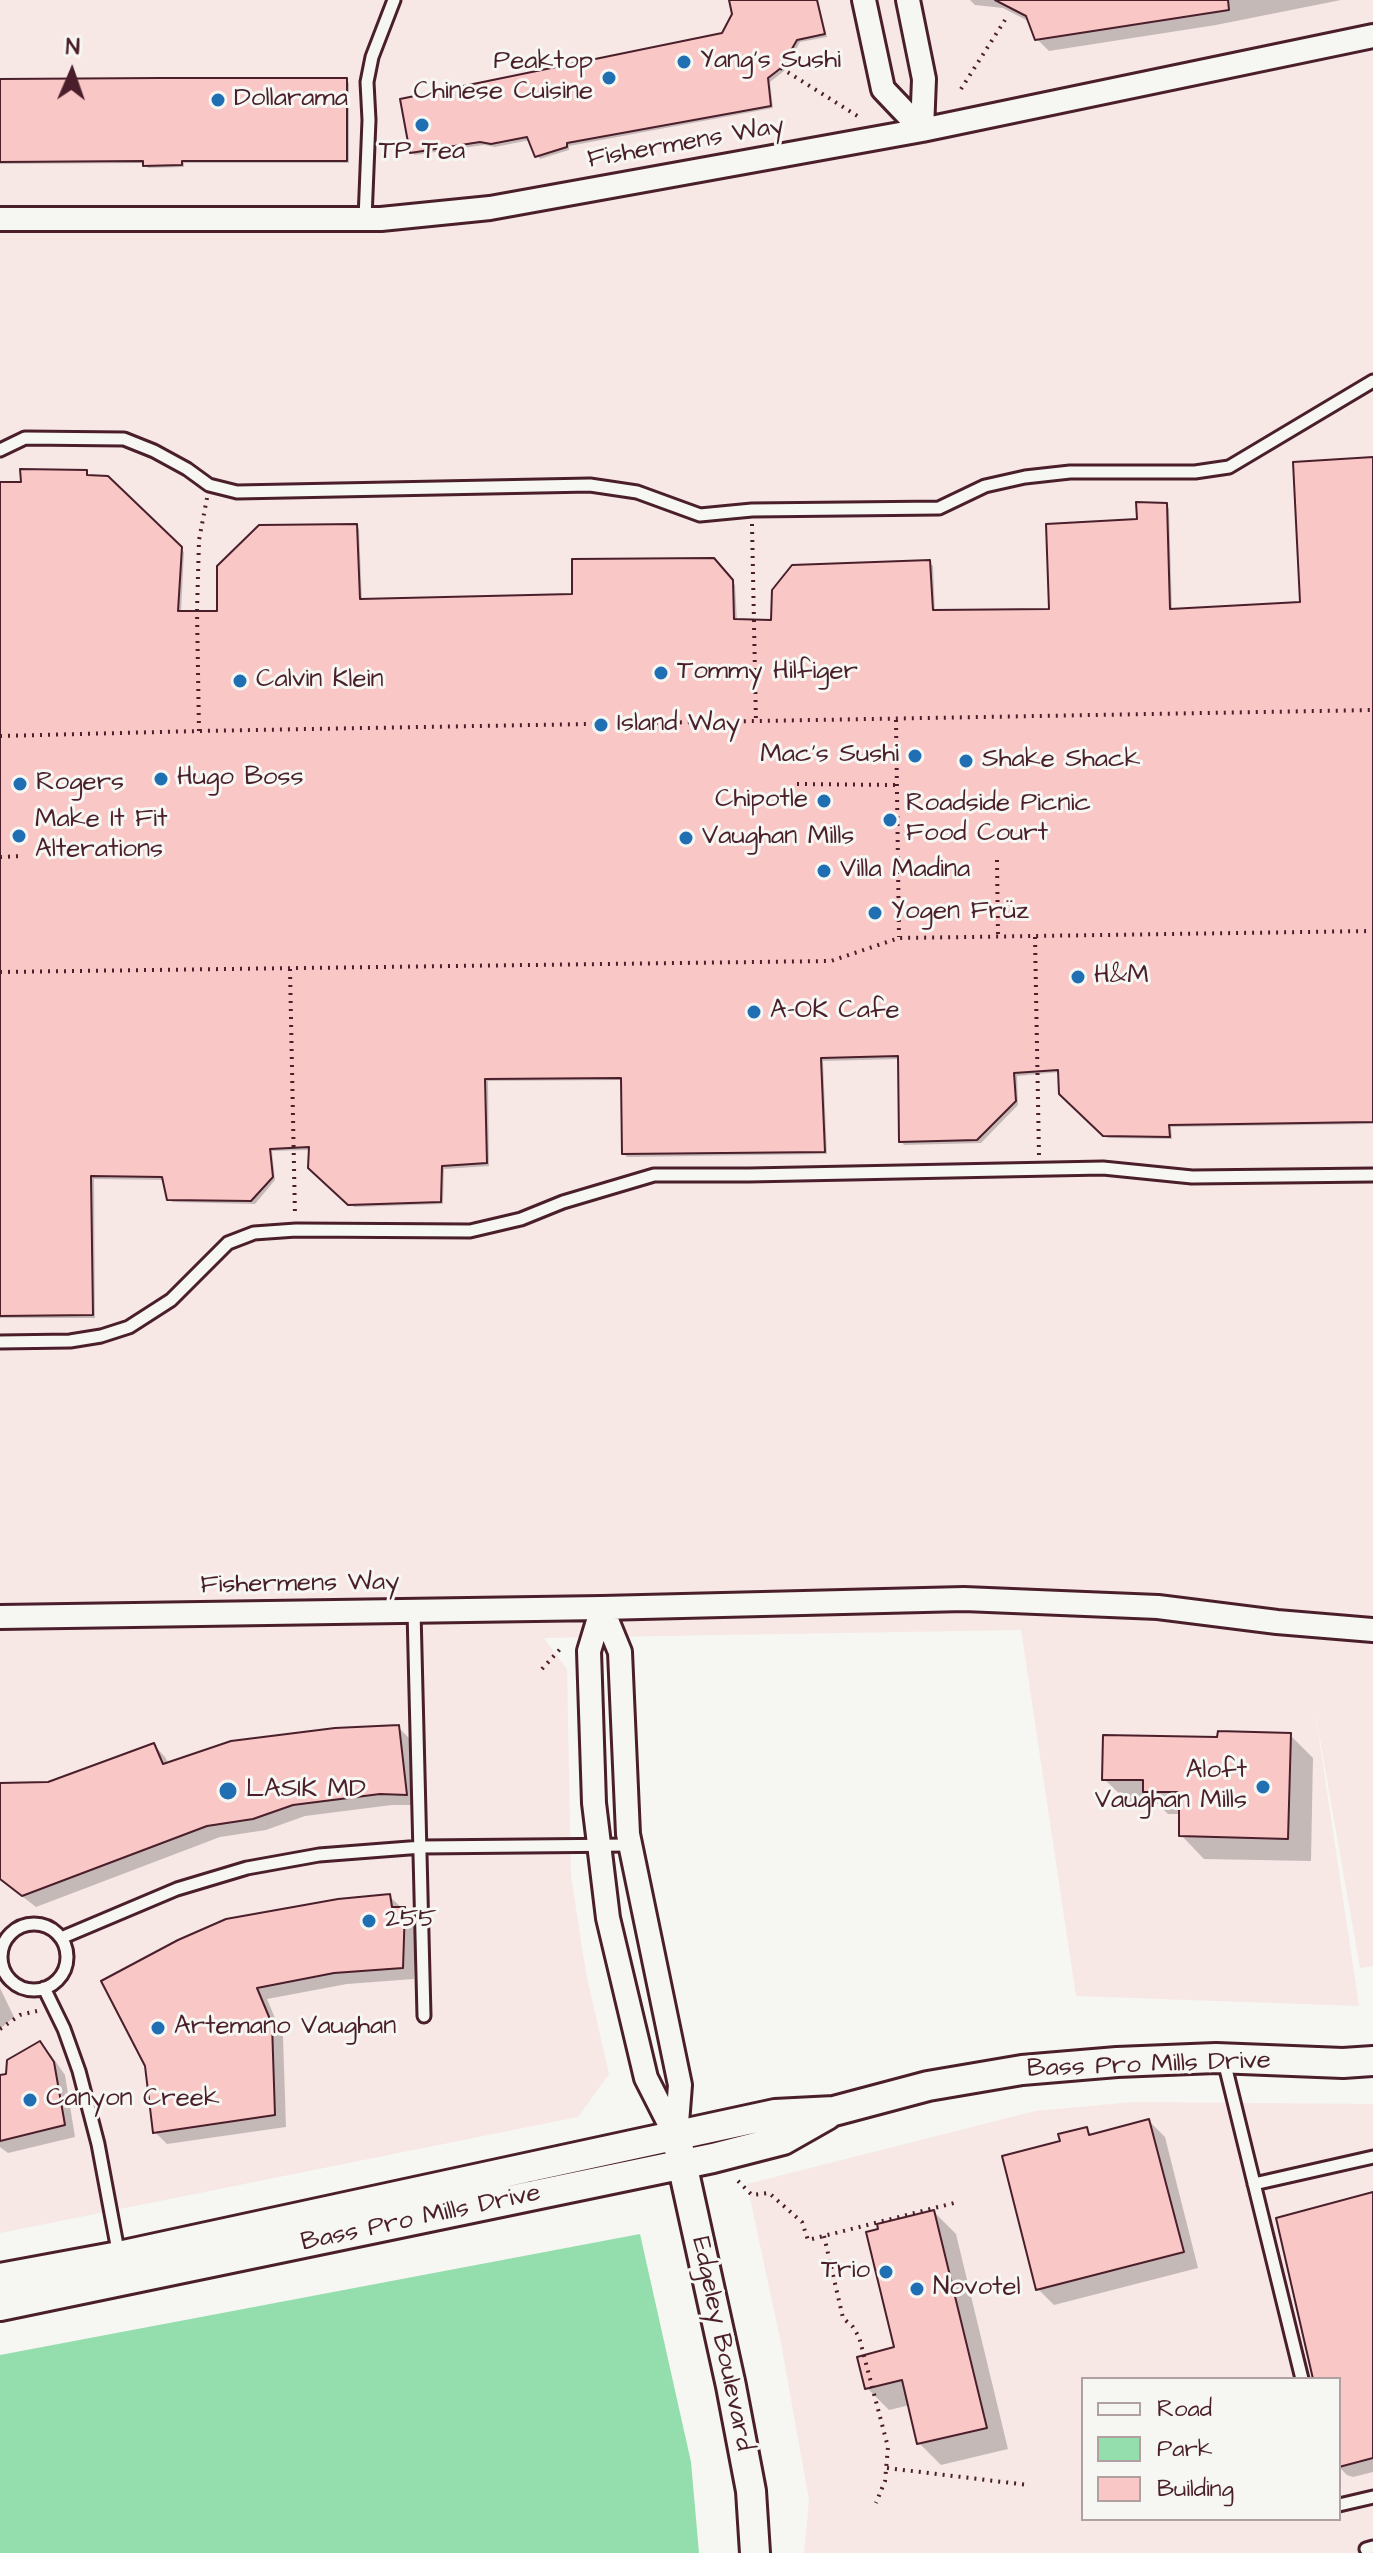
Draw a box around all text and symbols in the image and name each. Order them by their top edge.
north arrow [32,32,112,112]
text: N [65,32,80,63]
place label: Yang's Sushi [700,46,841,78]
place label: Peaktop Chinese Cuisine [414,47,593,108]
marker: Yang's Sushi [675,53,693,71]
marker: Peaktop Chinese Cuisine [600,69,618,87]
place label: Dollarama [234,84,348,116]
marker: Dollarama [209,91,227,109]
street label: Fishermens Way [585,111,787,177]
marker: TP Tea [413,116,431,134]
place label: TP Tea [379,137,465,169]
place label: Tommy Hilfiger [677,657,858,689]
marker: Tommy Hilfiger [652,664,670,682]
place label: Calvin Klein [256,665,383,697]
marker: Calvin Klein [231,672,249,690]
place label: Island Way [617,709,740,741]
marker: Island Way [592,716,610,734]
place label: Mac's Sushi [760,740,899,772]
place label: Shake Shack [982,745,1140,777]
marker: Mac's Sushi [906,747,924,765]
marker: Shake Shack [957,752,975,770]
place label: Hugo Boss [177,763,304,795]
place label: Rogers [36,768,124,800]
marker: Hugo Boss [152,770,170,788]
marker: Rogers [11,775,29,793]
place label: Chipotle [715,785,808,817]
place label: Roadside Picnic Food Court [906,789,1091,850]
marker: Chipotle [815,792,833,810]
place label: Make It Fit Alterations [35,805,167,866]
marker: Roadside Picnic Food Court [881,811,899,829]
place label: Vaughan Mills [702,822,854,854]
marker: Make It Fit Alterations [10,827,28,845]
marker: Vaughan Mills [677,829,695,847]
place label: Villa Madina [840,855,970,887]
marker: Villa Madina [815,862,833,880]
place label: Yogen Früz [891,897,1029,929]
marker: Yogen Früz [866,904,884,922]
place label: H&M [1094,961,1149,993]
marker: H&M [1069,968,1087,986]
place label: A-OK Cafe [770,996,899,1028]
marker: A-OK Cafe [745,1003,763,1021]
street label: Fishermens Way [200,1568,400,1602]
place label: Aloft Vaughan Mills [1095,1756,1247,1818]
place label: LASIK MD [246,1775,366,1807]
marker: Aloft Vaughan Mills [1254,1778,1272,1796]
marker: LASIK MD [217,1780,239,1802]
place label: 255 [385,1905,437,1937]
marker: 255 [360,1912,378,1930]
place label: Artemano Vaughan [174,2012,396,2044]
marker: Artemano Vaughan [149,2019,167,2037]
street label: Bass Pro Mills Drive [1027,2046,1271,2086]
place label: Canyon Creek [46,2084,220,2116]
marker: Canyon Creek [21,2091,39,2109]
street label: Bass Pro Mills Drive [298,2178,544,2260]
street label: Edgeley Boulevard [683,2234,759,2454]
place label: Trio [821,2256,870,2288]
marker: Trio [877,2263,895,2281]
place label: Novotel [933,2273,1021,2305]
marker: Novotel [908,2280,926,2298]
legend [1081,2377,1341,2521]
text: Road [1157,2392,1212,2426]
text: Park [1157,2432,1213,2466]
text: Building [1157,2472,1234,2506]

